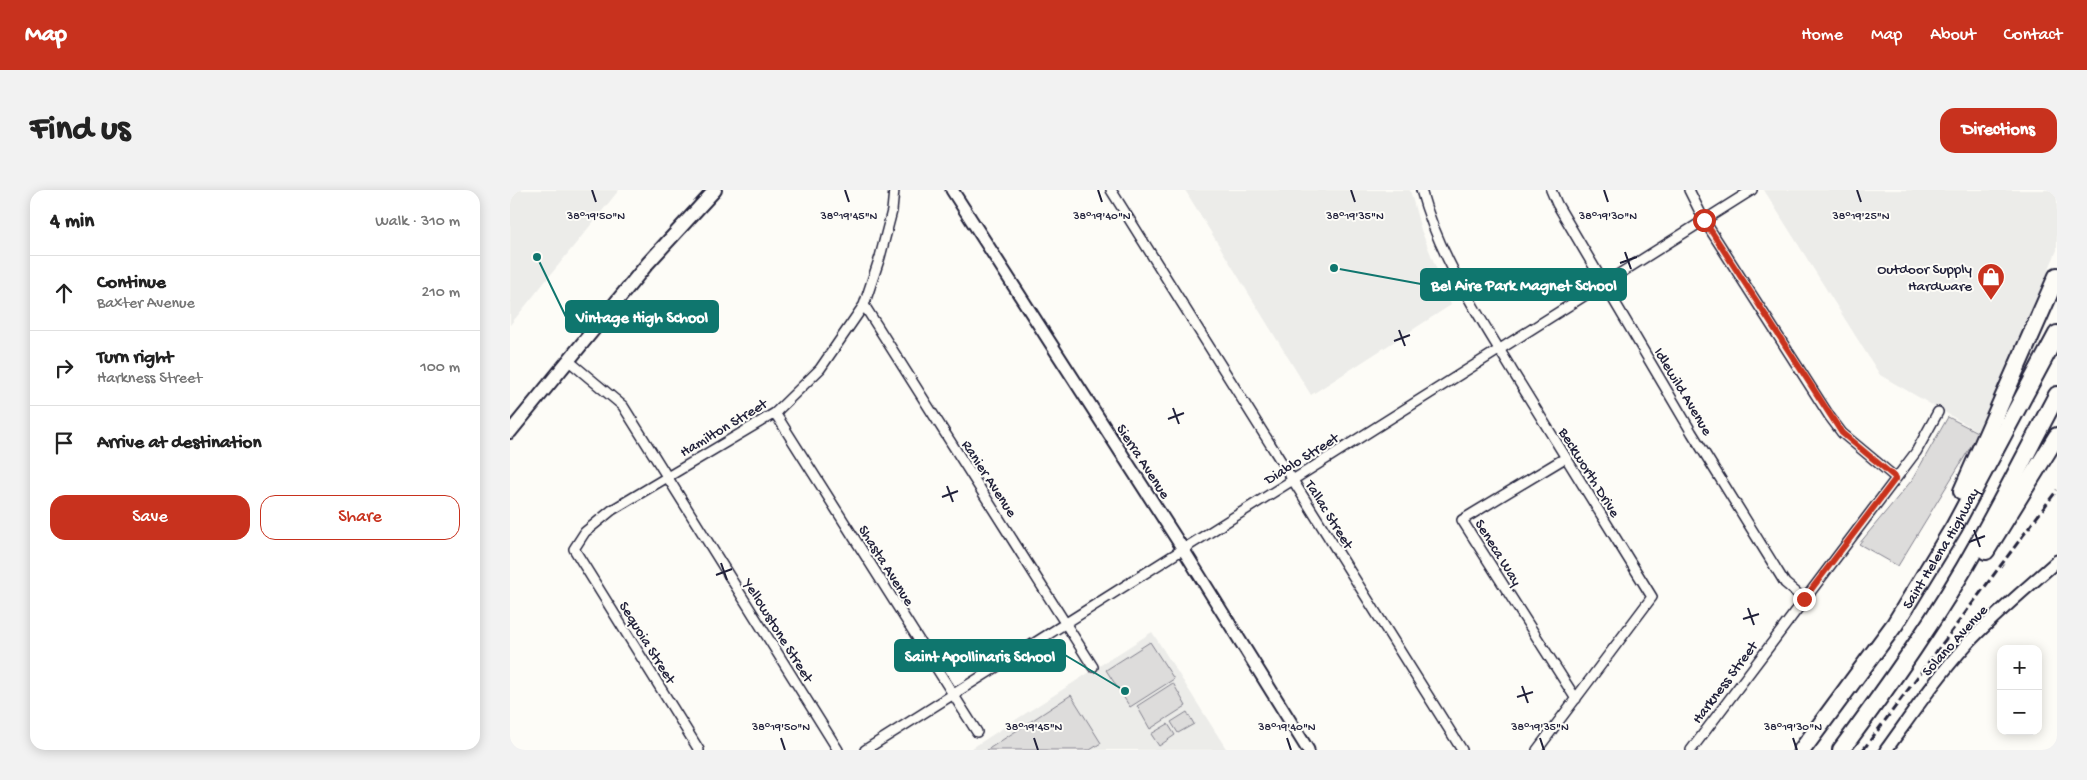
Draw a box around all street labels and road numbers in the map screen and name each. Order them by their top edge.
street label: Idlewild Avenue [1649,345,1716,439]
street label: Hamilton Street [677,395,773,462]
street label: Sierra Avenue [1111,421,1173,503]
street label: Beckworth Drive [1553,424,1623,521]
street label: Diablo Street [1261,429,1344,490]
street label: Ranier Avenue [957,437,1020,521]
street label: Tallac Street [1300,477,1358,554]
street label: Saint Helena Highway [1899,485,1985,613]
street label: Seneca Way [1470,516,1525,590]
street label: Shasta Avenue [853,522,917,610]
street label: Yellowstone Street [737,574,817,688]
street label: Sequoia Street [614,599,680,689]
street label: Solano Avenue [1919,602,1992,681]
street label: Harkness Street [1689,637,1764,728]

